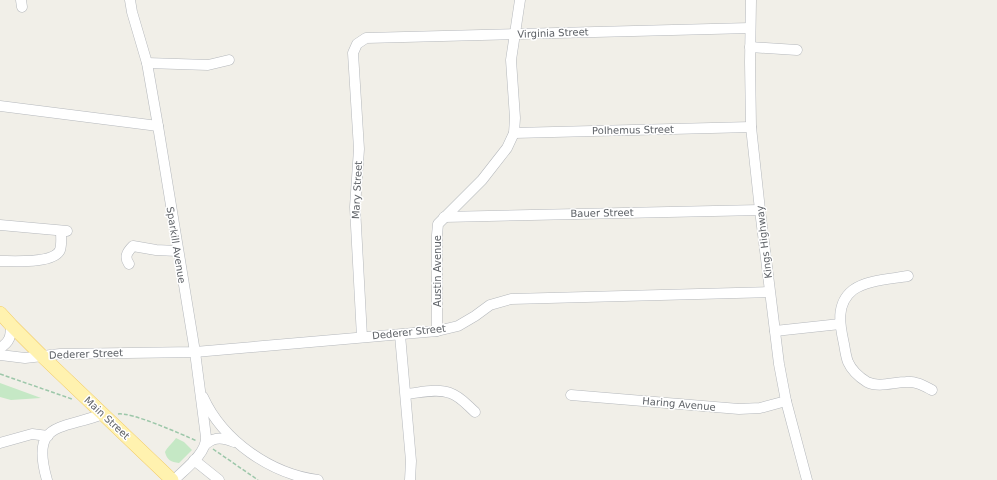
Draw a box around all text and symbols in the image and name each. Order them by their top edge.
street label: Virginia Street [517,26,589,40]
street label: Polhemus Street [592,124,674,136]
street label: Mary Street [350,161,364,219]
street label: Kings Highway [754,205,774,279]
street label: Sparkill Avenue [165,206,187,284]
street label: Bauer Street [570,207,634,219]
street label: Austin Avenue [432,235,443,307]
street label: Dederer Street [372,323,446,341]
street label: Dederer Street [49,347,123,361]
street label: Main Street [82,394,132,442]
street label: Haring Avenue [642,395,716,413]

